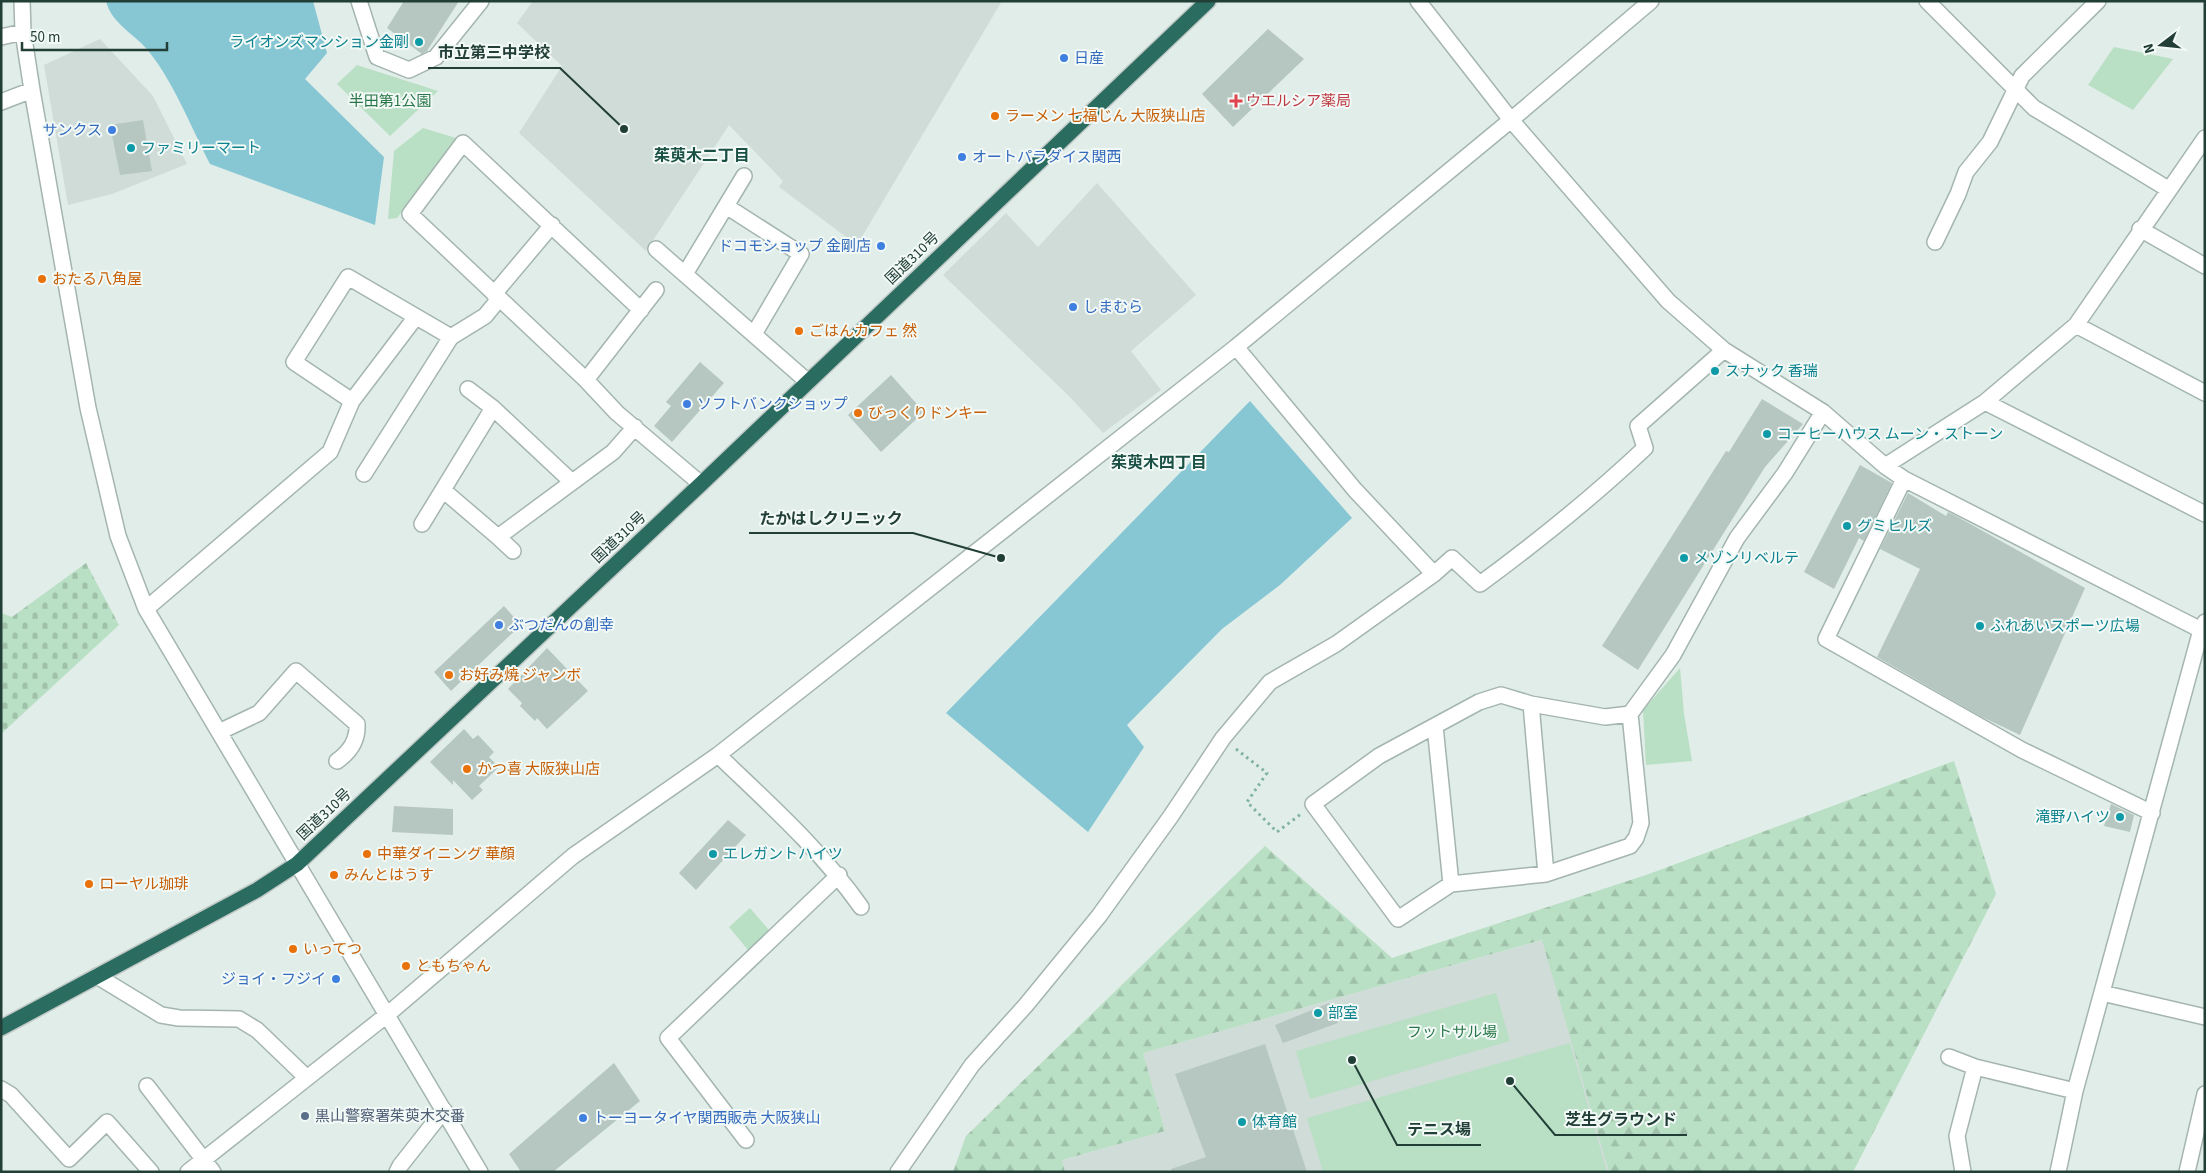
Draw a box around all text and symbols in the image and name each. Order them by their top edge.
scale bar [22,20,168,52]
north arrow [2136,20,2186,70]
text: 50 m [30,27,60,48]
place label: ライオンズマンション金剛 [229,32,409,53]
marker: ライオンズマンション金剛 [413,36,425,48]
callout: 市立第三中学校 [428,37,560,68]
text: N [2139,41,2160,56]
text: 市立第三中学校 [438,42,550,64]
place label: 日産 [1074,48,1104,69]
marker: 日産 [1058,52,1070,64]
park label: 半田第1公園 [349,91,431,112]
place label: ウエルシア薬局 [1246,91,1351,112]
marker: ウエルシア薬局 [1230,95,1242,107]
place label: ラーメン 七福じん 大阪狭山店 [1005,106,1205,127]
marker: ラーメン 七福じん 大阪狭山店 [989,110,1001,122]
place label: サンクス [42,120,102,141]
marker: サンクス [106,124,118,136]
place label: ファミリーマート [141,138,261,159]
marker: ファミリーマート [125,142,137,154]
district label: 茱萸木二丁目 [654,145,750,167]
place label: オートパラダイス関西 [972,147,1122,168]
marker: オートパラダイス関西 [956,151,968,163]
street label: 国道310号 [881,227,944,289]
place label: ドコモショップ 金剛店 [718,236,871,257]
marker: ドコモショップ 金剛店 [875,240,887,252]
place label: おたる八角屋 [52,269,142,290]
marker: おたる八角屋 [36,273,48,285]
place label: しまむら [1083,297,1143,318]
marker: しまむら [1067,301,1079,313]
place label: ごはんカフェ 然 [809,321,917,342]
marker: ごはんカフェ 然 [793,325,805,337]
place label: スナック 香瑞 [1725,361,1818,382]
marker: スナック 香瑞 [1709,365,1721,377]
place label: ソフトバンクショップ [697,394,848,415]
marker: ソフトバンクショップ [681,398,693,410]
place label: びっくりドンキー [868,403,988,424]
marker: びっくりドンキー [852,407,864,419]
place label: コーヒーハウス ムーン・ストーン [1777,424,2003,445]
marker: コーヒーハウス ムーン・ストーン [1761,428,1773,440]
district label: 茱萸木四丁目 [1111,452,1207,474]
callout: たかはしクリニック [749,502,913,533]
street label: 国道310号 [588,507,651,568]
text: たかはしクリニック [759,508,903,530]
place label: グミヒルズ [1857,516,1932,537]
marker: グミヒルズ [1841,520,1853,532]
place label: メゾンリベルテ [1694,548,1799,569]
marker: メゾンリベルテ [1678,552,1690,564]
place label: ぶつだんの創幸 [509,615,614,636]
place label: ふれあいスポーツ広場 [1990,616,2140,637]
marker: ぶつだんの創幸 [493,619,505,631]
marker: ふれあいスポーツ広場 [1974,620,1986,632]
place label: お好み焼 ジャンボ [459,665,581,686]
marker: お好み焼 ジャンボ [443,669,455,681]
place label: かつ喜 大阪狭山店 [477,759,600,780]
marker: かつ喜 大阪狭山店 [461,763,473,775]
street label: 国道310号 [293,784,356,845]
place label: 滝野ハイツ [2035,807,2110,828]
marker: 滝野ハイツ [2114,811,2126,823]
place label: 中華ダイニング 華顔 [377,844,515,865]
place label: エレガントハイツ [723,844,843,865]
marker: 中華ダイニング 華顔 [361,848,373,860]
marker: エレガントハイツ [707,848,719,860]
place label: みんとはうす [344,865,434,886]
marker: みんとはうす [328,869,340,881]
place label: ローヤル珈琲 [99,874,189,895]
marker: ローヤル珈琲 [83,878,95,890]
place label: いってつ [303,939,362,960]
marker: いってつ [287,943,299,955]
place label: ともちゃん [416,956,491,977]
marker: ともちゃん [400,960,412,972]
place label: ジョイ・フジイ [221,969,326,990]
marker: ジョイ・フジイ [330,973,342,985]
place label: 部室 [1328,1003,1358,1024]
marker: 部室 [1312,1007,1324,1019]
park label: フットサル場 [1407,1022,1497,1043]
callout: 芝生グラウンド [1555,1104,1687,1135]
place label: 黒山警察署茱萸木交番 [315,1106,465,1127]
place label: トーヨータイヤ関西販売 大阪狭山 [593,1108,821,1129]
text: 芝生グラウンド [1565,1109,1677,1131]
marker: 黒山警察署茱萸木交番 [299,1110,311,1122]
marker: トーヨータイヤ関西販売 大阪狭山 [577,1112,589,1124]
place label: 体育館 [1252,1112,1297,1133]
callout: テニス場 [1397,1114,1481,1145]
marker: 体育館 [1236,1116,1248,1128]
text: テニス場 [1407,1119,1471,1141]

